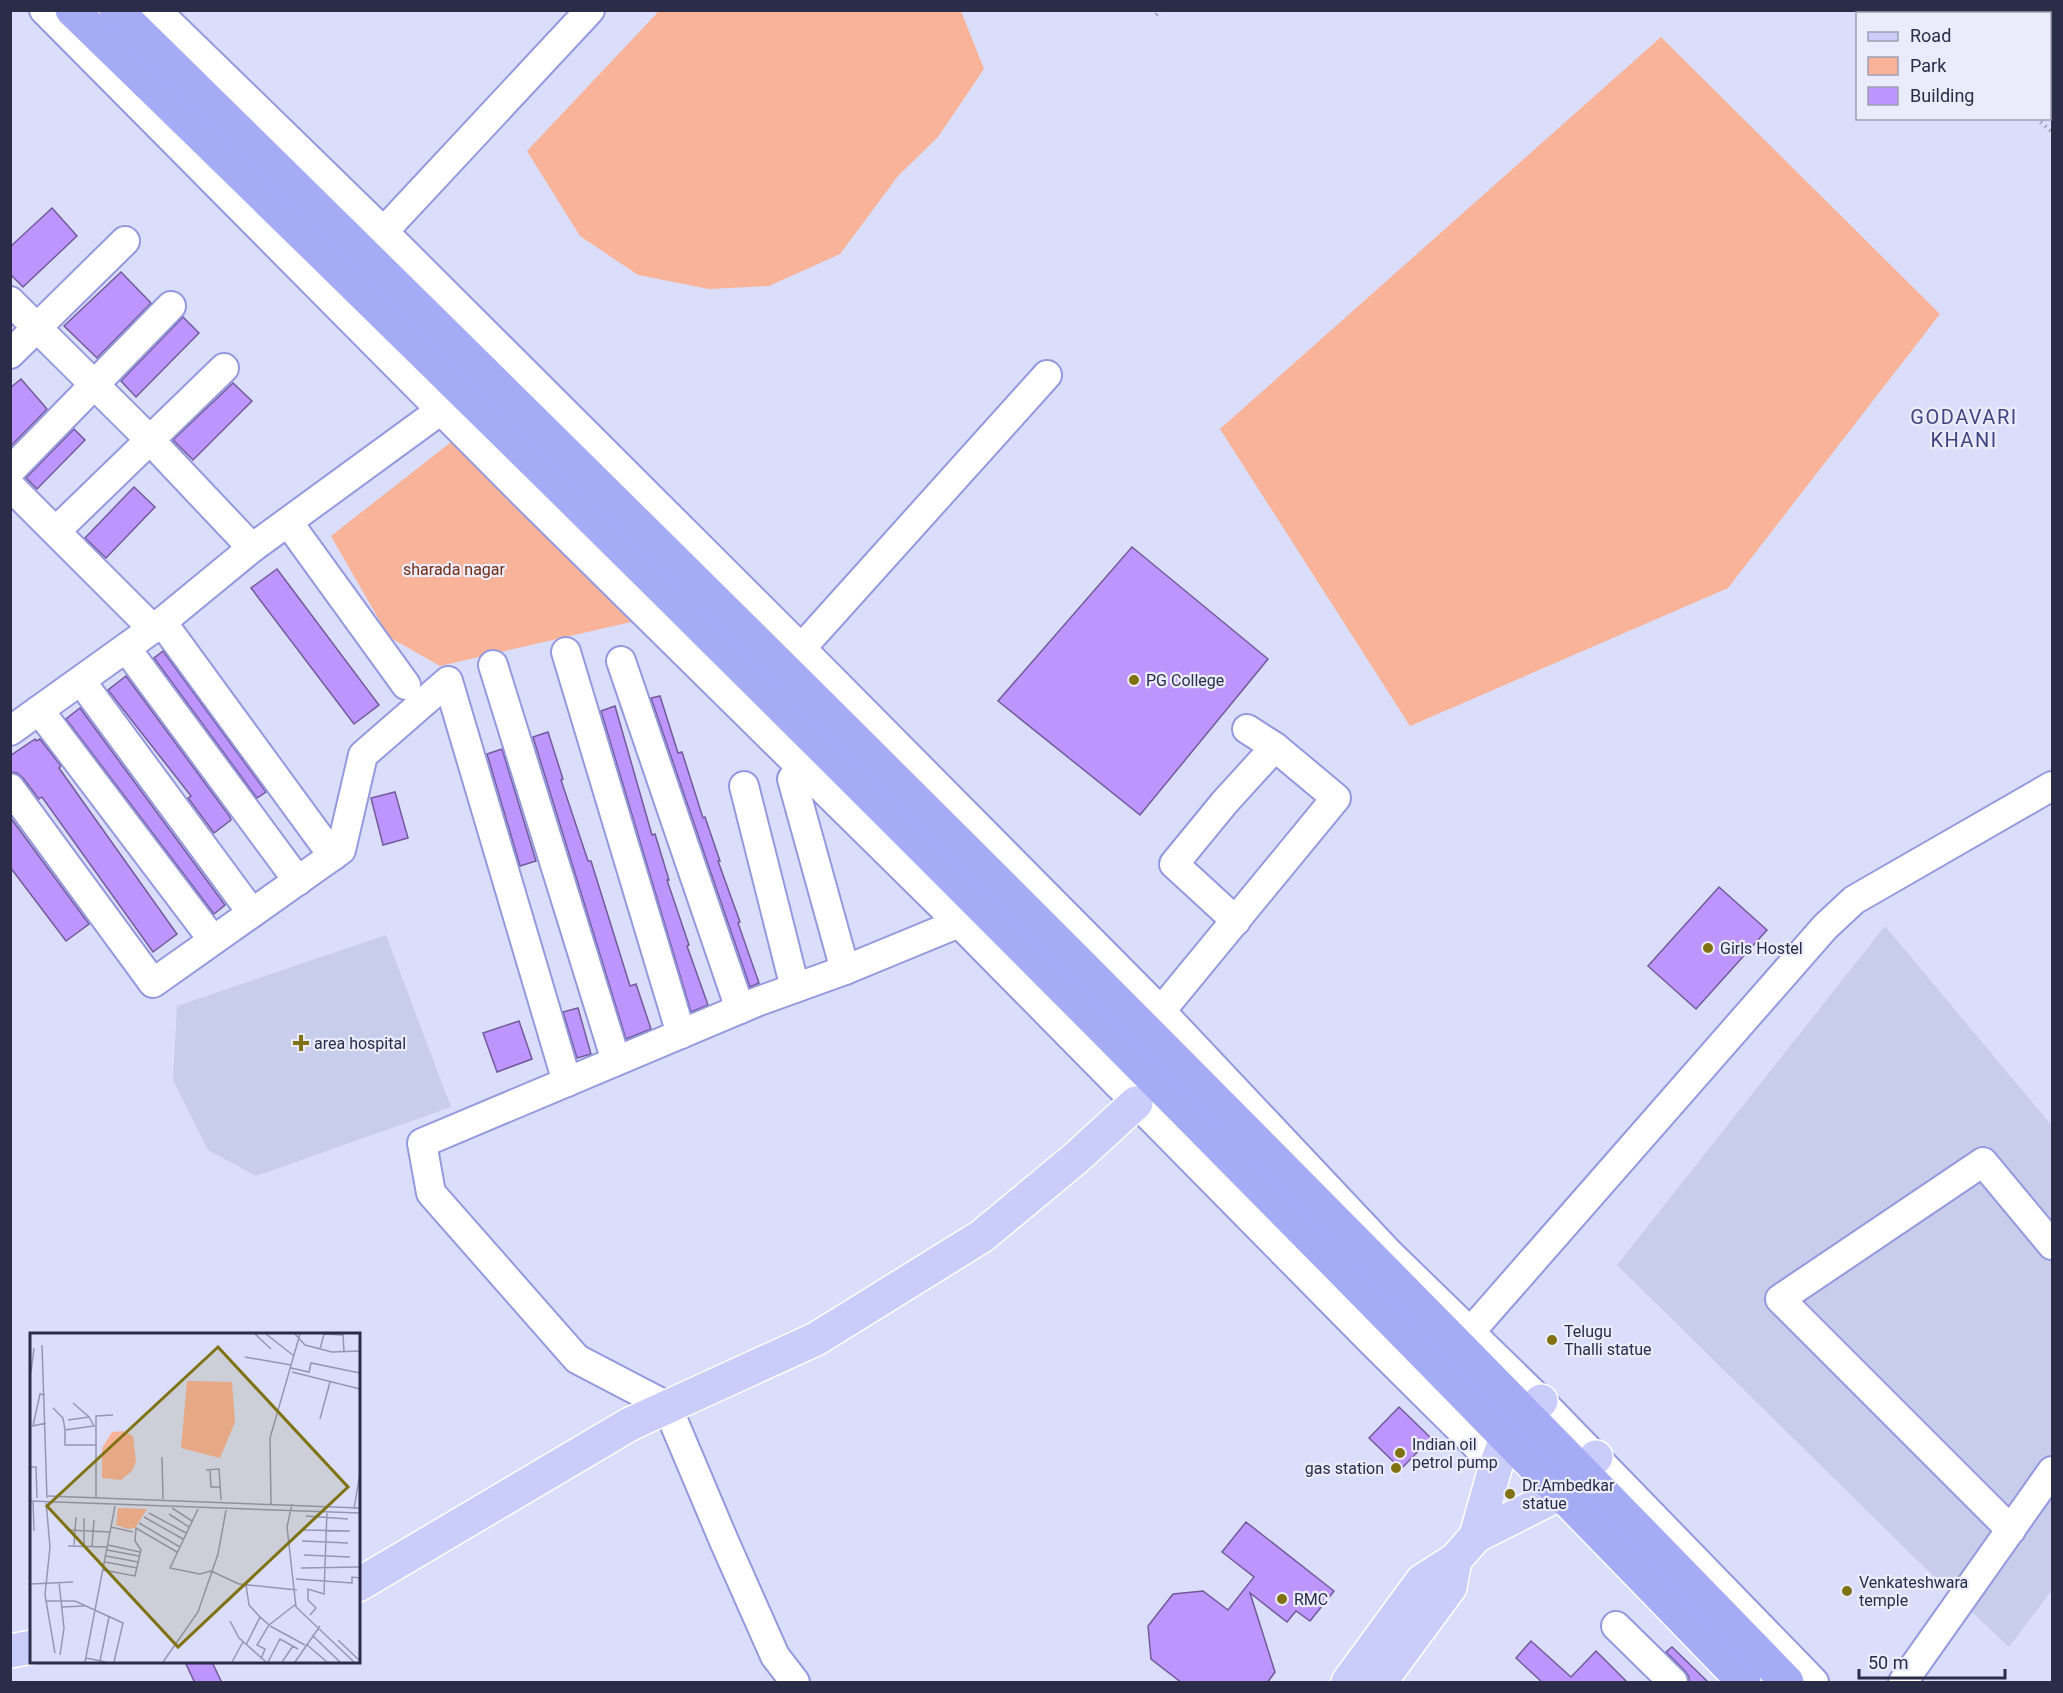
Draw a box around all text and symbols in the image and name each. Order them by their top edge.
legend [1856,12,2051,120]
text: Road [1910,25,1951,46]
text: Park [1910,55,1947,76]
text: Building [1910,85,1974,106]
district label: GODAVARI KHANI [1910,405,2018,452]
park label: sharada nagar [403,560,506,579]
place label: PG College [1146,671,1224,690]
marker: PG College [1127,673,1141,687]
place label: Girls Hostel [1720,939,1803,958]
marker: Girls Hostel [1701,941,1715,955]
marker: area hospital [292,1034,310,1052]
place label: area hospital [314,1034,406,1053]
place label: Telugu Thalli statue [1564,1322,1651,1359]
inset map [30,1333,360,1663]
marker: Telugu Thalli statue [1545,1333,1559,1347]
place label: Indian oil petrol pump [1412,1435,1498,1472]
marker: Indian oil petrol pump [1393,1446,1407,1460]
place label: gas station [1305,1459,1384,1478]
marker: gas station [1389,1461,1403,1475]
place label: Dr.Ambedkar statue [1522,1476,1615,1513]
marker: Dr.Ambedkar statue [1503,1487,1517,1501]
place label: Venkateshwara temple [1859,1573,1968,1610]
marker: Venkateshwara temple [1840,1584,1854,1598]
place label: RMC [1294,1590,1328,1609]
marker: RMC [1275,1592,1289,1606]
scale bar [1859,1642,2004,1680]
text: 50 m [1868,1652,1908,1673]

